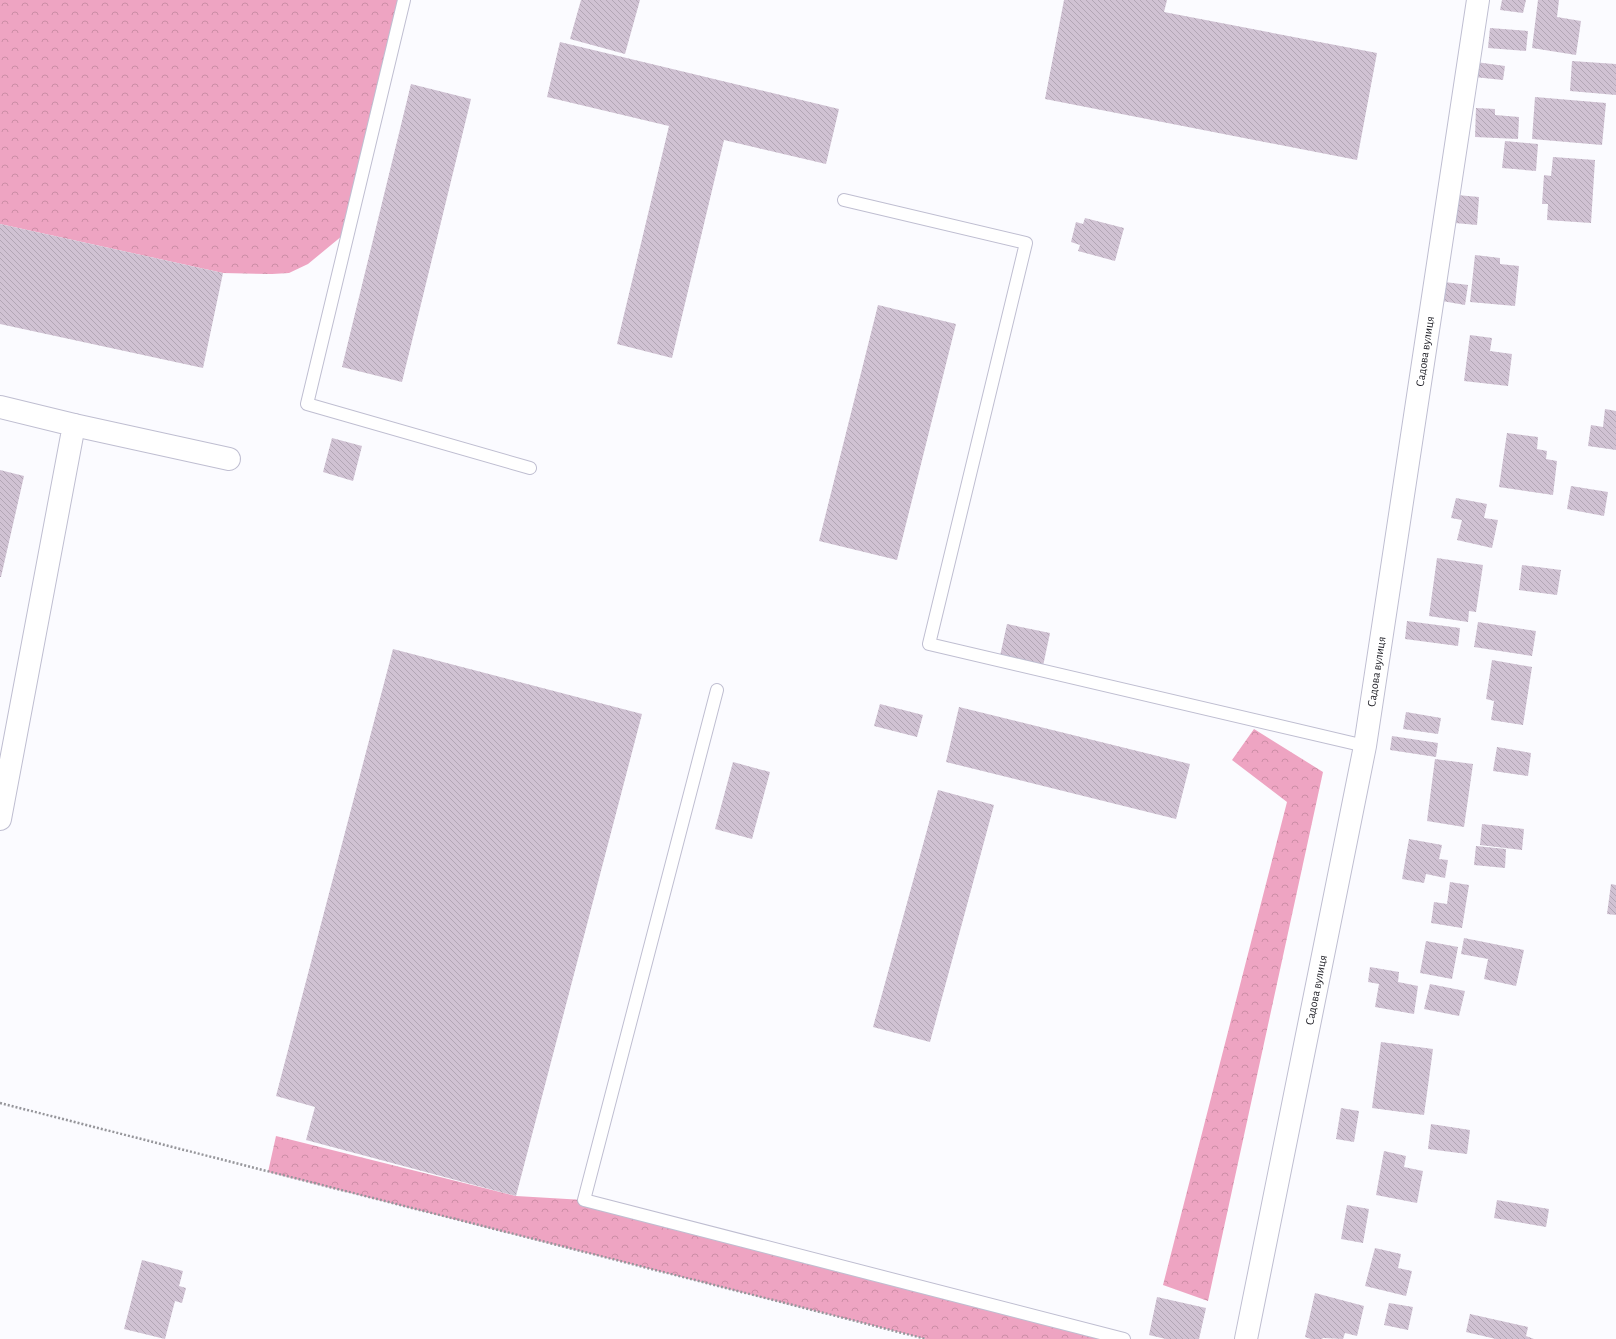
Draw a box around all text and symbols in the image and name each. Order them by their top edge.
street label: Садова вулиця [1414,315,1436,387]
street label: Садова вулиця [1365,636,1388,708]
street label: Садова вулиця [1303,954,1329,1026]

